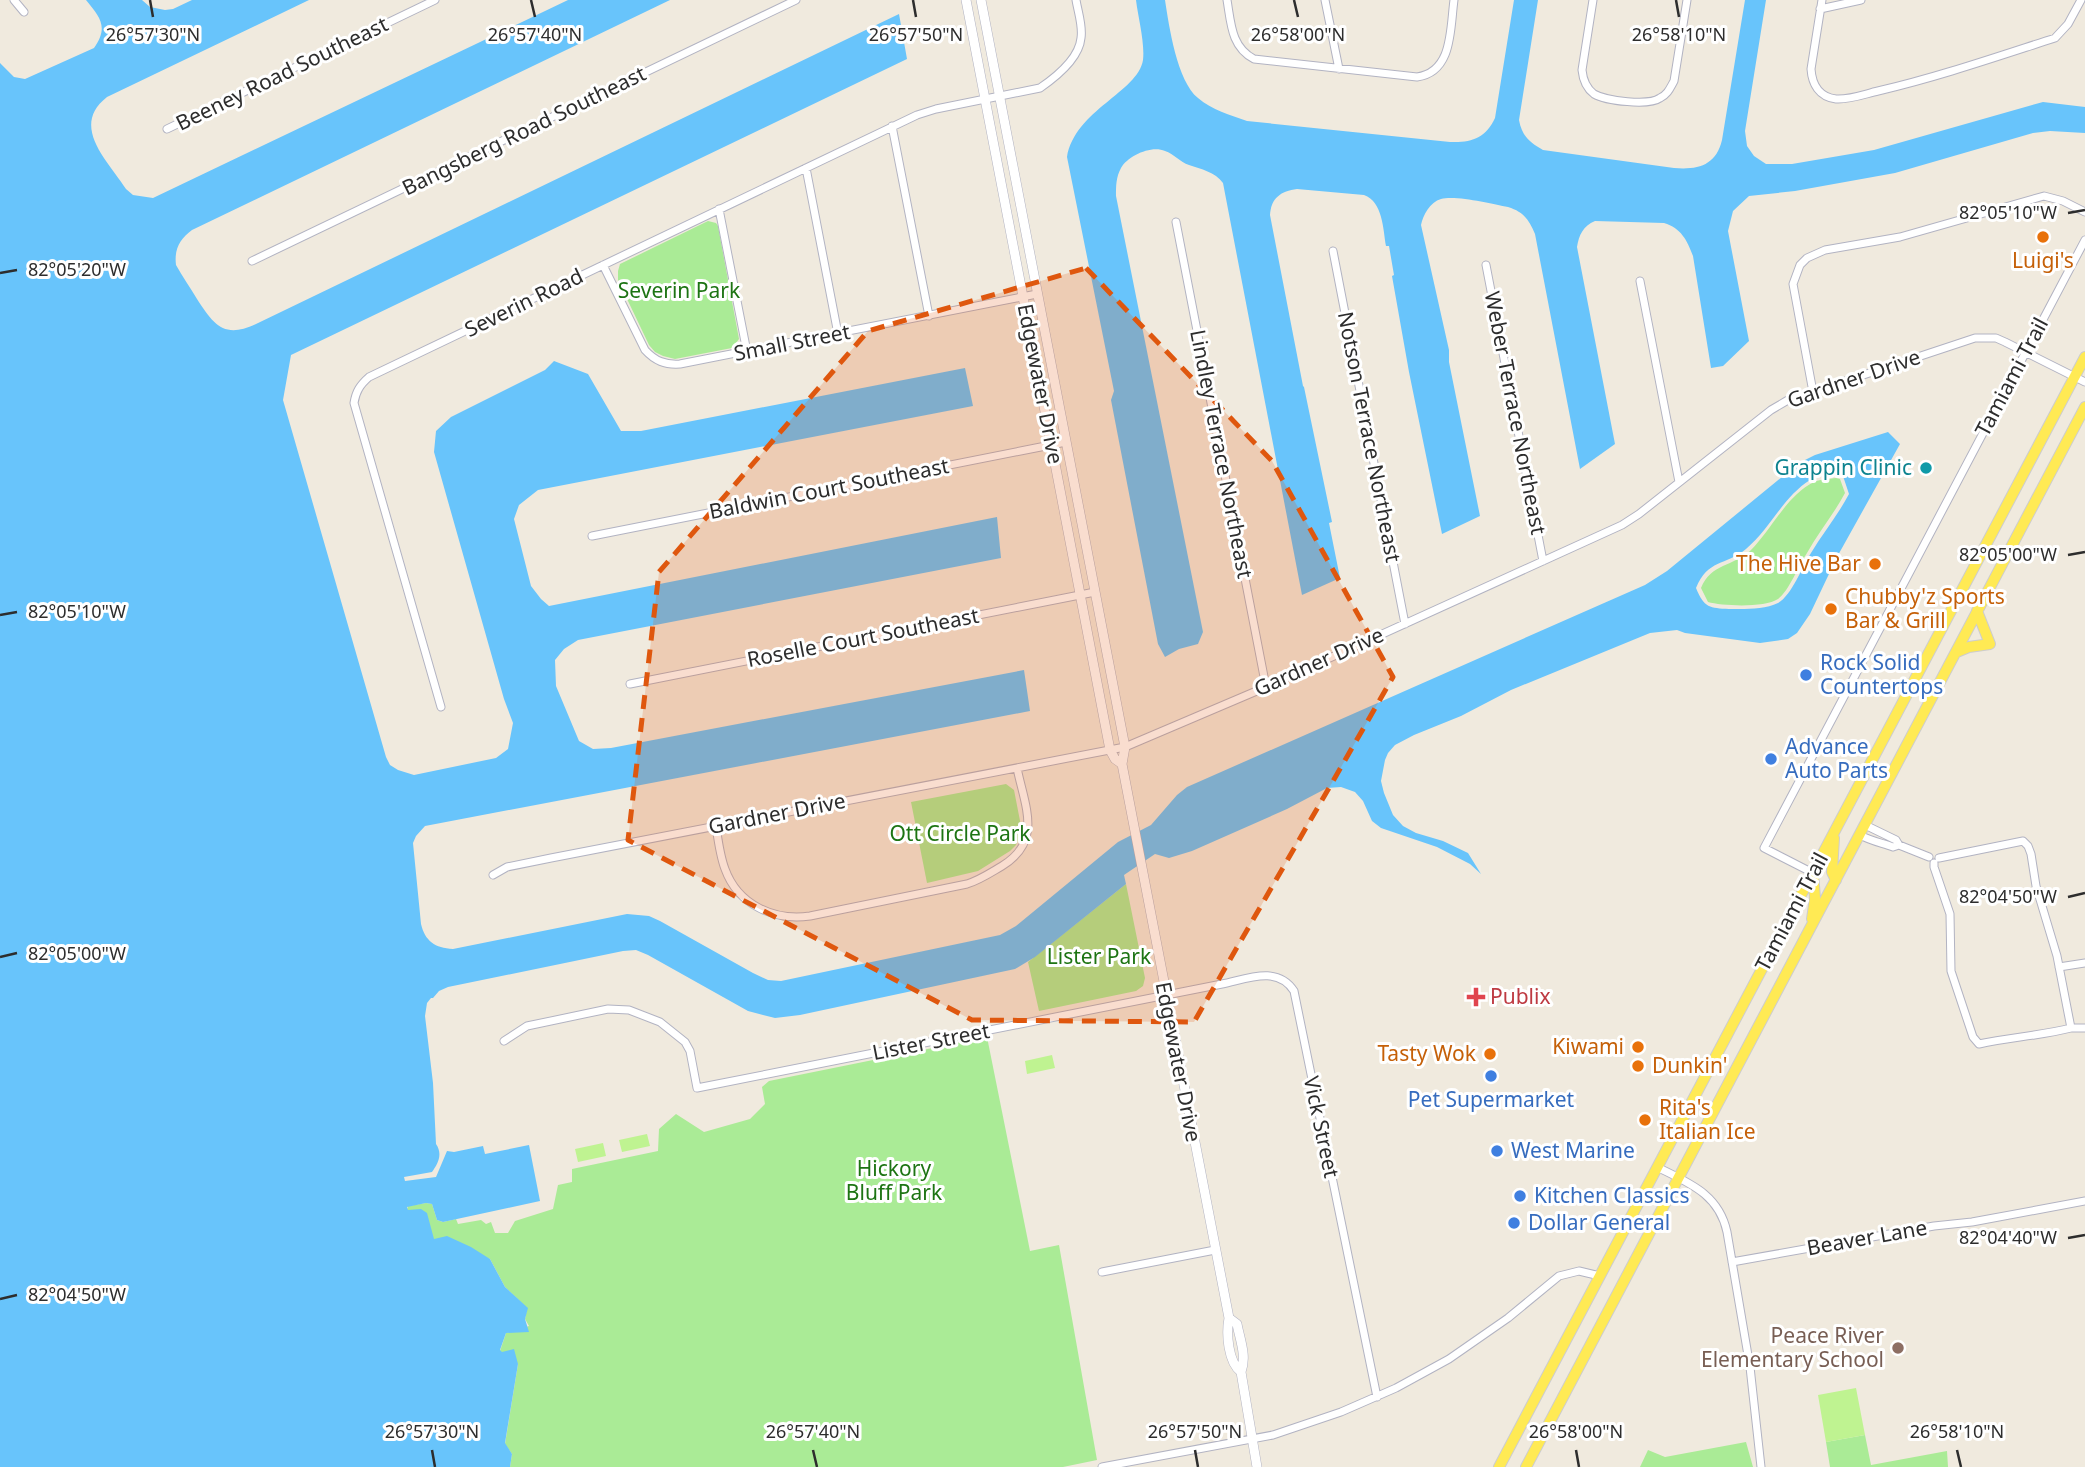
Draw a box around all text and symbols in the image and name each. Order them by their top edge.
street label: Beeney Road Southeast [171,9,393,137]
text: 26°57'30"N [106,22,200,46]
text: 26°57'40"N [488,22,582,46]
text: 26°57'50"N [869,22,963,46]
text: 26°58'00"N [1251,22,1345,46]
text: 26°58'10"N [1632,22,1726,46]
street label: Bangsberg Road Southeast [397,59,650,201]
text: 82°05'10"W [1959,200,2057,224]
marker: Luigi's [2035,229,2051,245]
place label: Luigi's [2012,246,2074,274]
text: 82°05'20"W [28,257,126,281]
street label: Severin Road [460,261,587,343]
park label: Severin Park [618,276,741,304]
street label: Weber Terrace Northeast [1479,289,1553,537]
street label: Edgewater Drive [1012,301,1070,466]
street label: Notson Terrace Northeast [1332,309,1408,565]
street label: Tamiami Trail [1968,312,2054,441]
street label: Small Street [731,317,853,367]
street label: Lindley Terrace Northeast [1184,327,1260,581]
street label: Gardner Drive [1783,342,1924,414]
street label: Baldwin Court Southeast [706,451,952,525]
place label: Grappin Clinic [1774,453,1912,481]
marker: Grappin Clinic [1918,460,1934,476]
text: 82°05'00"W [1959,542,2057,566]
place label: The Hive Bar [1736,549,1861,577]
marker: The Hive Bar [1867,556,1883,572]
place label: Chubby'z Sports Bar & Grill [1845,582,2005,634]
text: 82°05'10"W [28,599,126,623]
street label: Roselle Court Southeast [745,601,981,673]
marker: Chubby'z Sports Bar & Grill [1823,601,1839,617]
street label: Gardner Drive [1249,620,1388,702]
place label: Rock Solid Countertops [1820,648,1943,700]
marker: Rock Solid Countertops [1798,667,1814,683]
place label: Advance Auto Parts [1785,732,1888,784]
marker: Advance Auto Parts [1763,751,1779,767]
street label: Gardner Drive [706,786,848,840]
park label: Ott Circle Park [889,819,1031,847]
street label: Tamiami Trail [1748,847,1834,976]
text: 82°04'50"W [1959,884,2057,908]
text: 82°05'00"W [28,941,126,965]
park label: Lister Park [1047,942,1152,970]
street label: Edgewater Drive [1150,979,1208,1144]
place label: Publix [1490,982,1551,1010]
marker: Publix [1468,989,1484,1005]
street label: Lister Street [870,1016,992,1066]
place label: Kiwami [1552,1032,1624,1060]
place label: Tasty Wok [1377,1039,1477,1067]
marker: Kiwami [1630,1039,1646,1055]
marker: Tasty Wok [1482,1046,1498,1062]
place label: Dunkin' [1652,1051,1727,1079]
marker: Dunkin' [1630,1058,1646,1074]
marker: Pet Supermarket [1483,1068,1499,1084]
street label: Vick Street [1298,1073,1347,1181]
place label: Pet Supermarket [1408,1085,1575,1113]
place label: Rita's Italian Ice [1659,1093,1756,1145]
marker: Rita's Italian Ice [1637,1112,1653,1128]
place label: West Marine [1511,1136,1635,1164]
marker: West Marine [1489,1143,1505,1159]
park label: Hickory Bluff Park [846,1154,943,1206]
place label: Kitchen Classics [1534,1181,1689,1209]
marker: Kitchen Classics [1512,1188,1528,1204]
place label: Dollar General [1528,1208,1670,1236]
street label: Beaver Lane [1805,1213,1929,1261]
marker: Dollar General [1506,1215,1522,1231]
text: 82°04'40"W [1959,1225,2057,1249]
text: 82°04'50"W [28,1282,126,1306]
place label: Peace River Elementary School [1701,1321,1884,1373]
marker: Peace River Elementary School [1890,1340,1906,1356]
text: 26°57'30"N [385,1419,479,1443]
text: 26°57'40"N [766,1419,860,1443]
text: 26°57'50"N [1148,1419,1242,1443]
text: 26°58'00"N [1529,1419,1623,1443]
text: 26°58'10"N [1910,1419,2004,1443]

